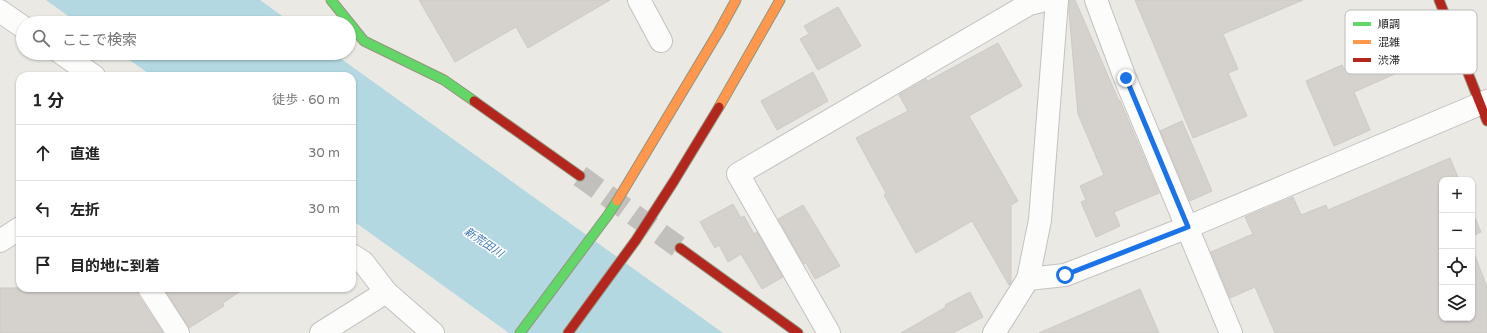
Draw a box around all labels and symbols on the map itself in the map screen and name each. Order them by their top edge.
legend [1345,10,1477,74]
text: 順調 [1378,18,1400,31]
text: 混雑 [1378,36,1400,49]
text: 渋滞 [1378,54,1400,67]
route end [1117,69,1135,87]
water label: 新荒田川 [462,225,506,261]
route start [1056,266,1074,284]

